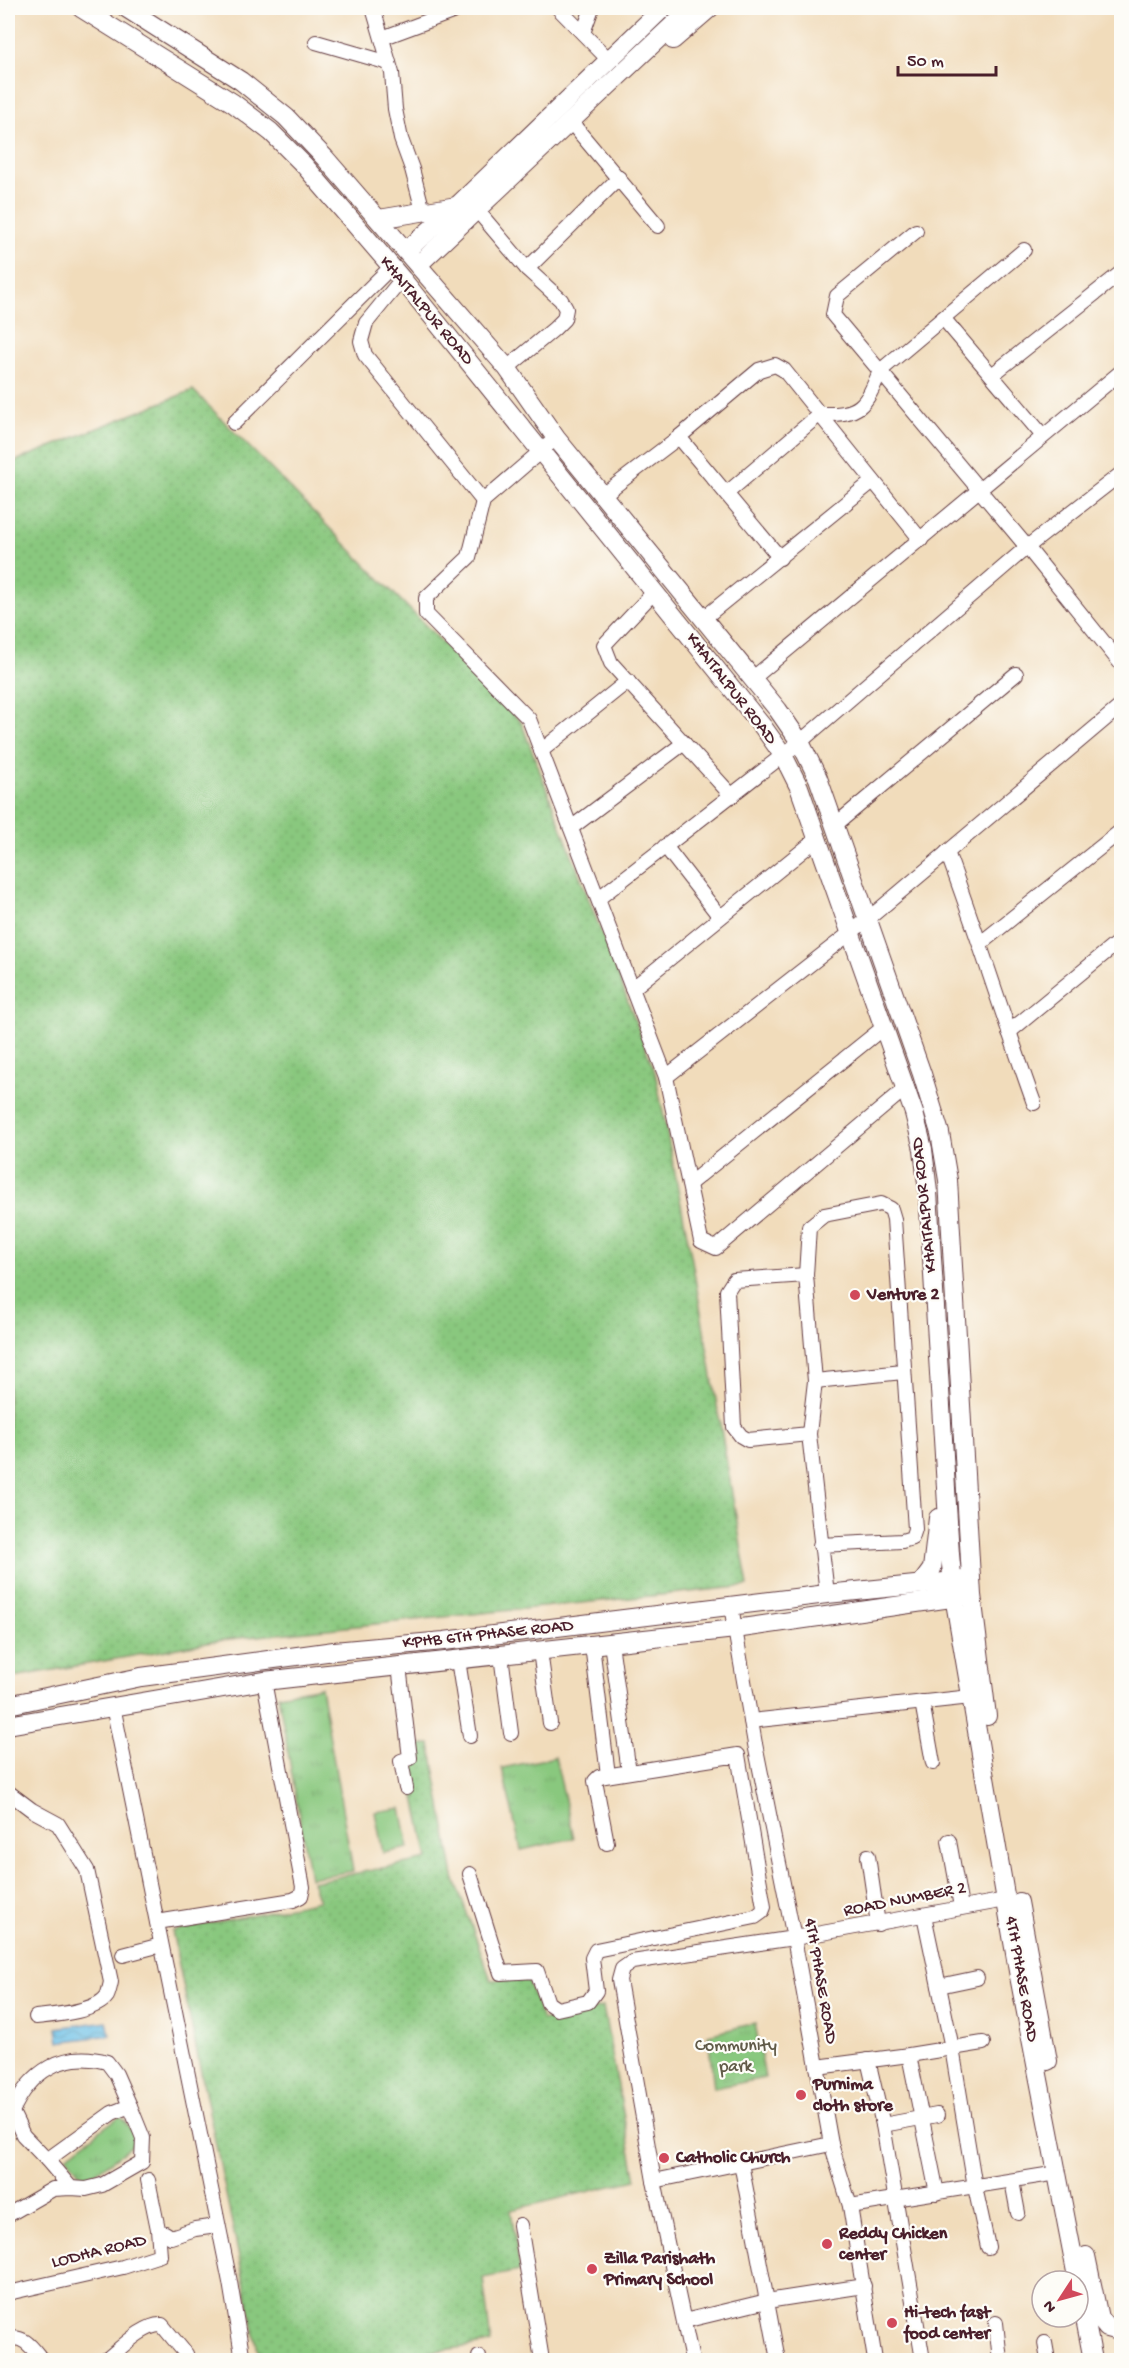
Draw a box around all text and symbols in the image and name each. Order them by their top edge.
scale bar [898,39,996,77]
text: 50 m [907,52,944,73]
street label: KHAITALPUR ROAD [374,252,478,370]
street label: KHAITALPUR ROAD [681,629,781,749]
street label: KHAITALPUR ROAD [907,1136,943,1274]
place label: Venture 2 [866,1285,940,1306]
marker: Venture 2 [848,1288,862,1302]
street label: KPHB 6TH PHASE ROAD [402,1616,575,1654]
street label: ROAD NUMBER 2 [842,1878,968,1922]
street label: 4TH PHASE ROAD [1000,1915,1042,2044]
street label: 4TH PHASE ROAD [799,1917,841,2046]
park label: Community park [695,2036,777,2078]
place label: Purnima cloth store [812,2075,893,2117]
marker: Purnima cloth store [794,2088,808,2102]
place label: Catholic Church [675,2148,791,2169]
marker: Catholic Church [657,2151,671,2165]
place label: Reddy Chicken center [838,2224,948,2266]
street label: LODHA ROAD [49,2230,149,2274]
marker: Reddy Chicken center [820,2237,834,2251]
place label: Zilla Parishath Primary School [603,2249,716,2291]
marker: Zilla Parishath Primary School [585,2262,599,2276]
north arrow [1030,2269,1090,2329]
text: N [1040,2296,1061,2316]
place label: Hi-tech fast food center [903,2303,993,2345]
marker: Hi-tech fast food center [885,2316,899,2330]

